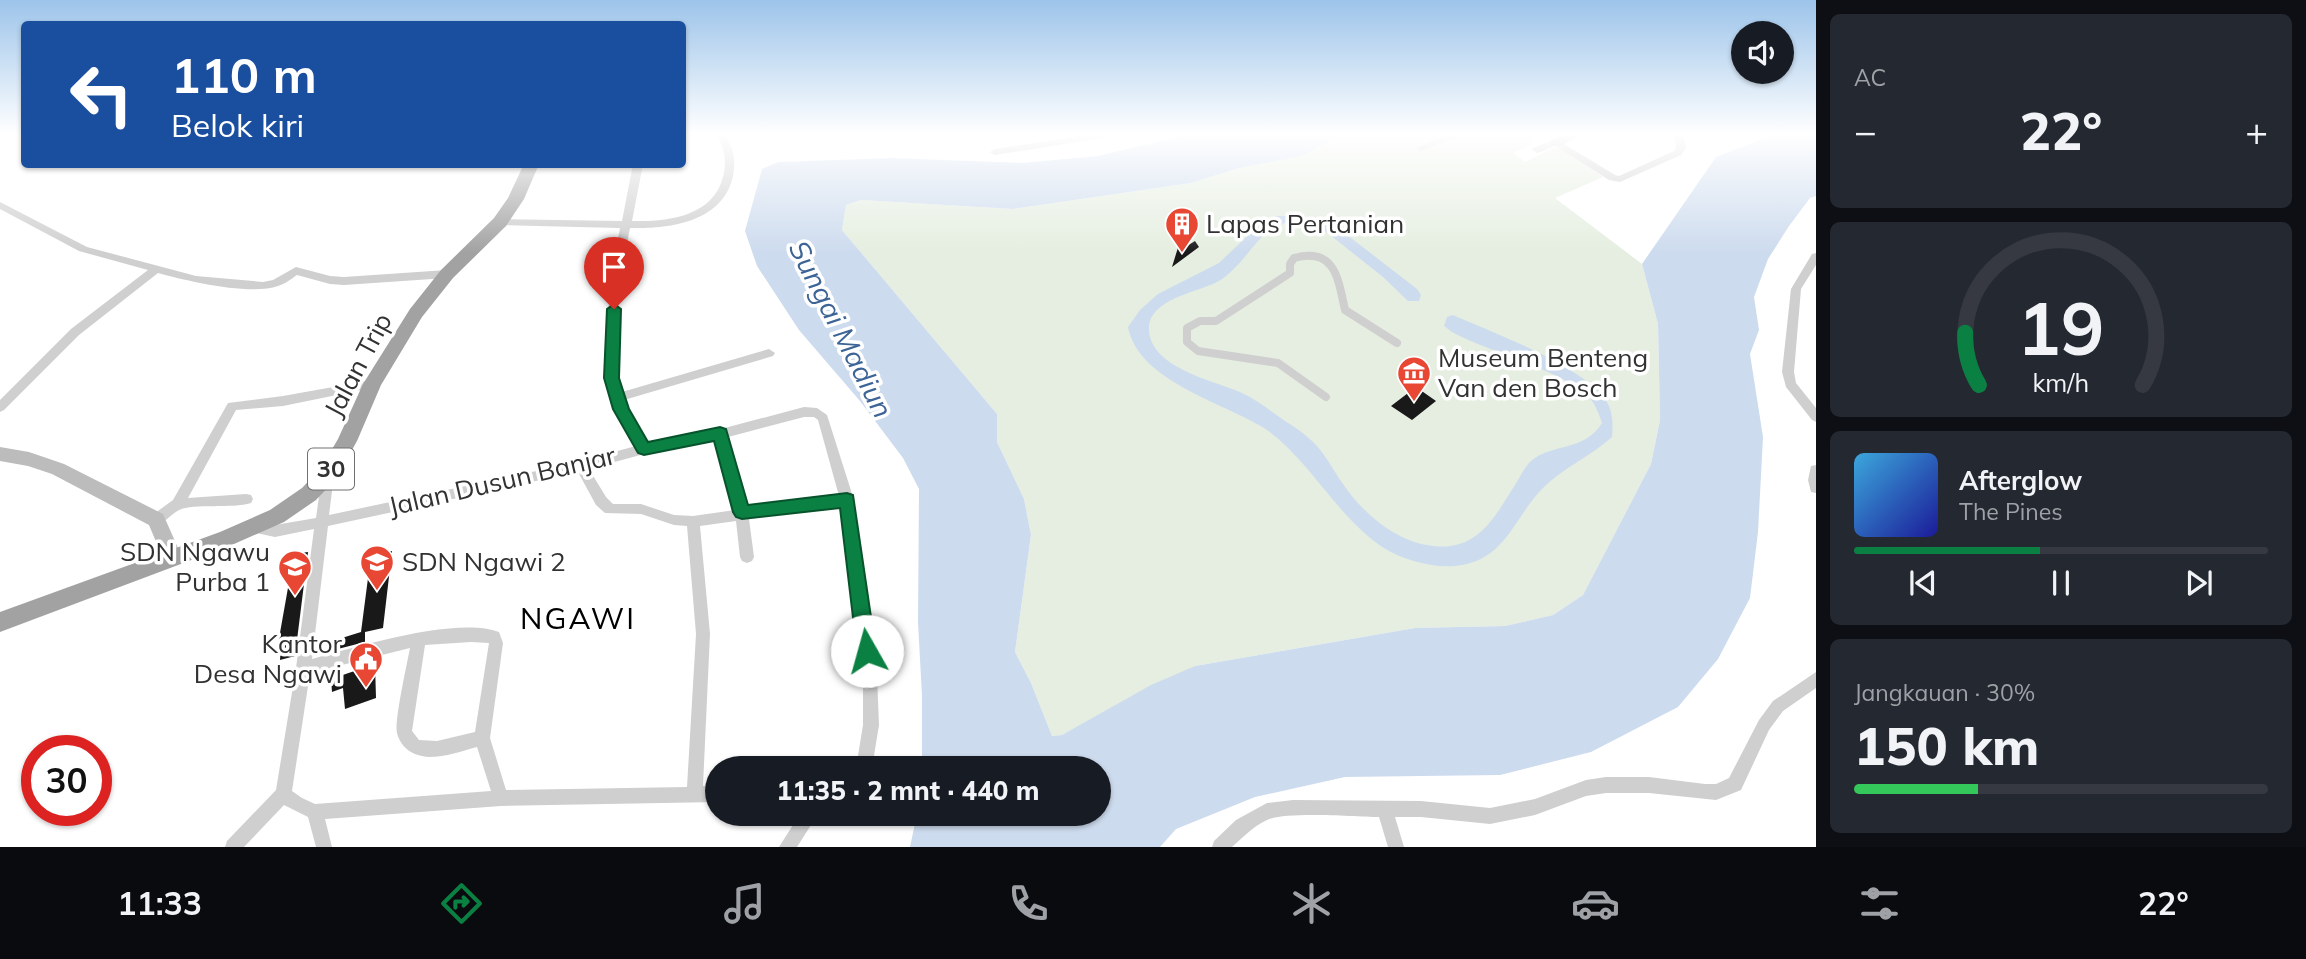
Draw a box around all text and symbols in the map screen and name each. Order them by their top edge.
map controls [1731,21,1794,84]
button: sound [1731,21,1794,84]
text: 110 m [171,44,317,105]
icon: left [56,49,147,140]
text: AC [1854,63,1886,92]
text: 22° [2020,98,2102,163]
text: Belok kiri [171,105,304,145]
text: − [1854,107,1877,155]
text: + [2245,107,2268,155]
building icon: Lapas Pertanian [1163,205,1201,254]
place label: Lapas Pertanian [1206,207,1404,240]
water label: Sungai Madiun [782,234,901,423]
pin [584,237,644,309]
icon: arrive [595,248,633,286]
text: 19 [2017,283,2105,374]
street label: Jalan Trip [316,307,399,422]
place label: Museum Benteng Van den Bosch [1438,341,1648,404]
museum icon: Museum Benteng Van den Bosch [1395,354,1433,403]
text: km/h [2033,367,2089,398]
street label: Jalan Dusun Banjar [385,438,619,523]
road number: 30 [308,448,354,490]
text: Afterglow [1959,464,2082,497]
text: The Pines [1959,497,2063,526]
place label: SDN Ngawu Purba 1 [120,535,270,598]
school or university icon: SDN Ngawi 2 [358,543,396,592]
place label: SDN Ngawi 2 [402,545,566,578]
school or university icon: SDN Ngawu Purba 1 [276,548,314,597]
icon: previous [1904,564,1942,602]
icon: pause [2042,564,2080,602]
icon: next [2180,564,2218,602]
district label: NGAWI [520,599,636,637]
position arrow [830,614,904,688]
place label: Kantor Desa Ngawi [194,627,343,690]
public building icon: Kantor Desa Ngawi [347,640,385,689]
text: Jangkauan · 30% [1854,678,2035,707]
text: 150 km [1854,713,2039,778]
speed limit sign: 30 [21,735,112,826]
text: 11:35 · 2 mnt · 440 m [777,774,1039,807]
icon: directions [437,879,486,928]
icon: music [720,879,769,928]
icon: phone [1004,879,1053,928]
icon: climate [1287,879,1336,928]
icon: car [1571,879,1620,928]
icon: filters [1855,879,1904,928]
text: 11:33 [117,883,202,923]
text: 22° [2138,883,2189,923]

